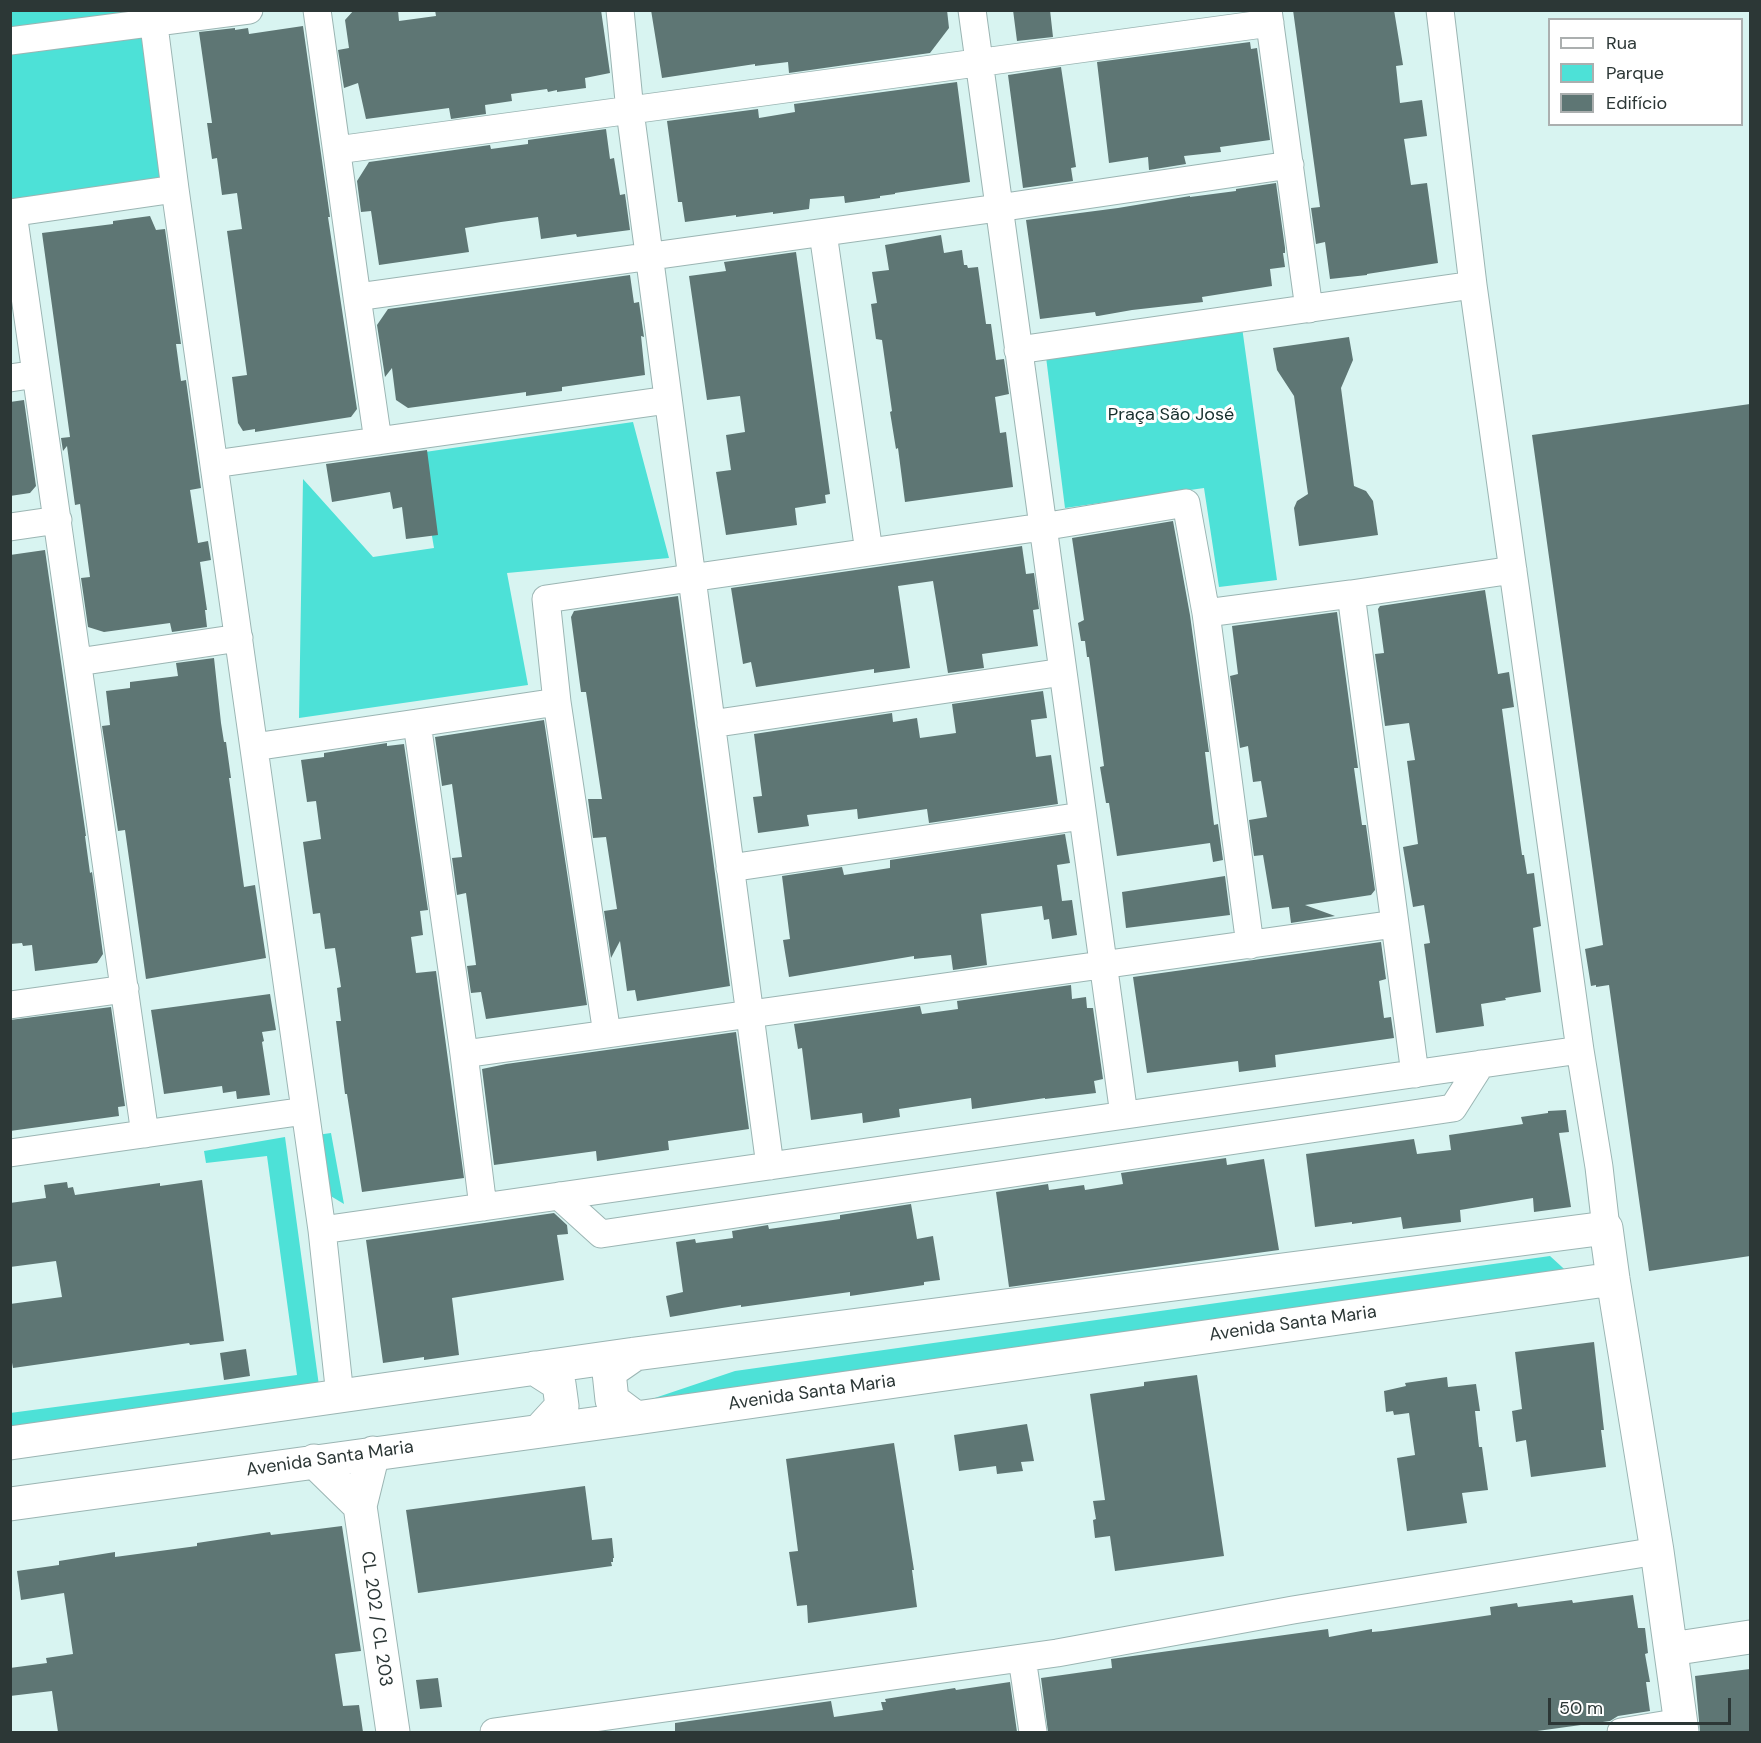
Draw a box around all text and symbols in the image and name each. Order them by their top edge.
legend [1548,18,1743,126]
text: Rua [1606,31,1637,55]
text: Parque [1606,61,1664,85]
text: Edifício [1606,91,1667,115]
park label: Praça São José [1108,404,1234,426]
street label: Avenida Santa Maria [1208,1302,1378,1346]
street label: Avenida Santa Maria [727,1371,897,1415]
street label: Avenida Santa Maria [245,1437,415,1481]
street label: CL 202 / CL 203 [356,1550,396,1688]
scale bar [1551,1686,1734,1724]
text: 50 m [1559,1696,1603,1720]

